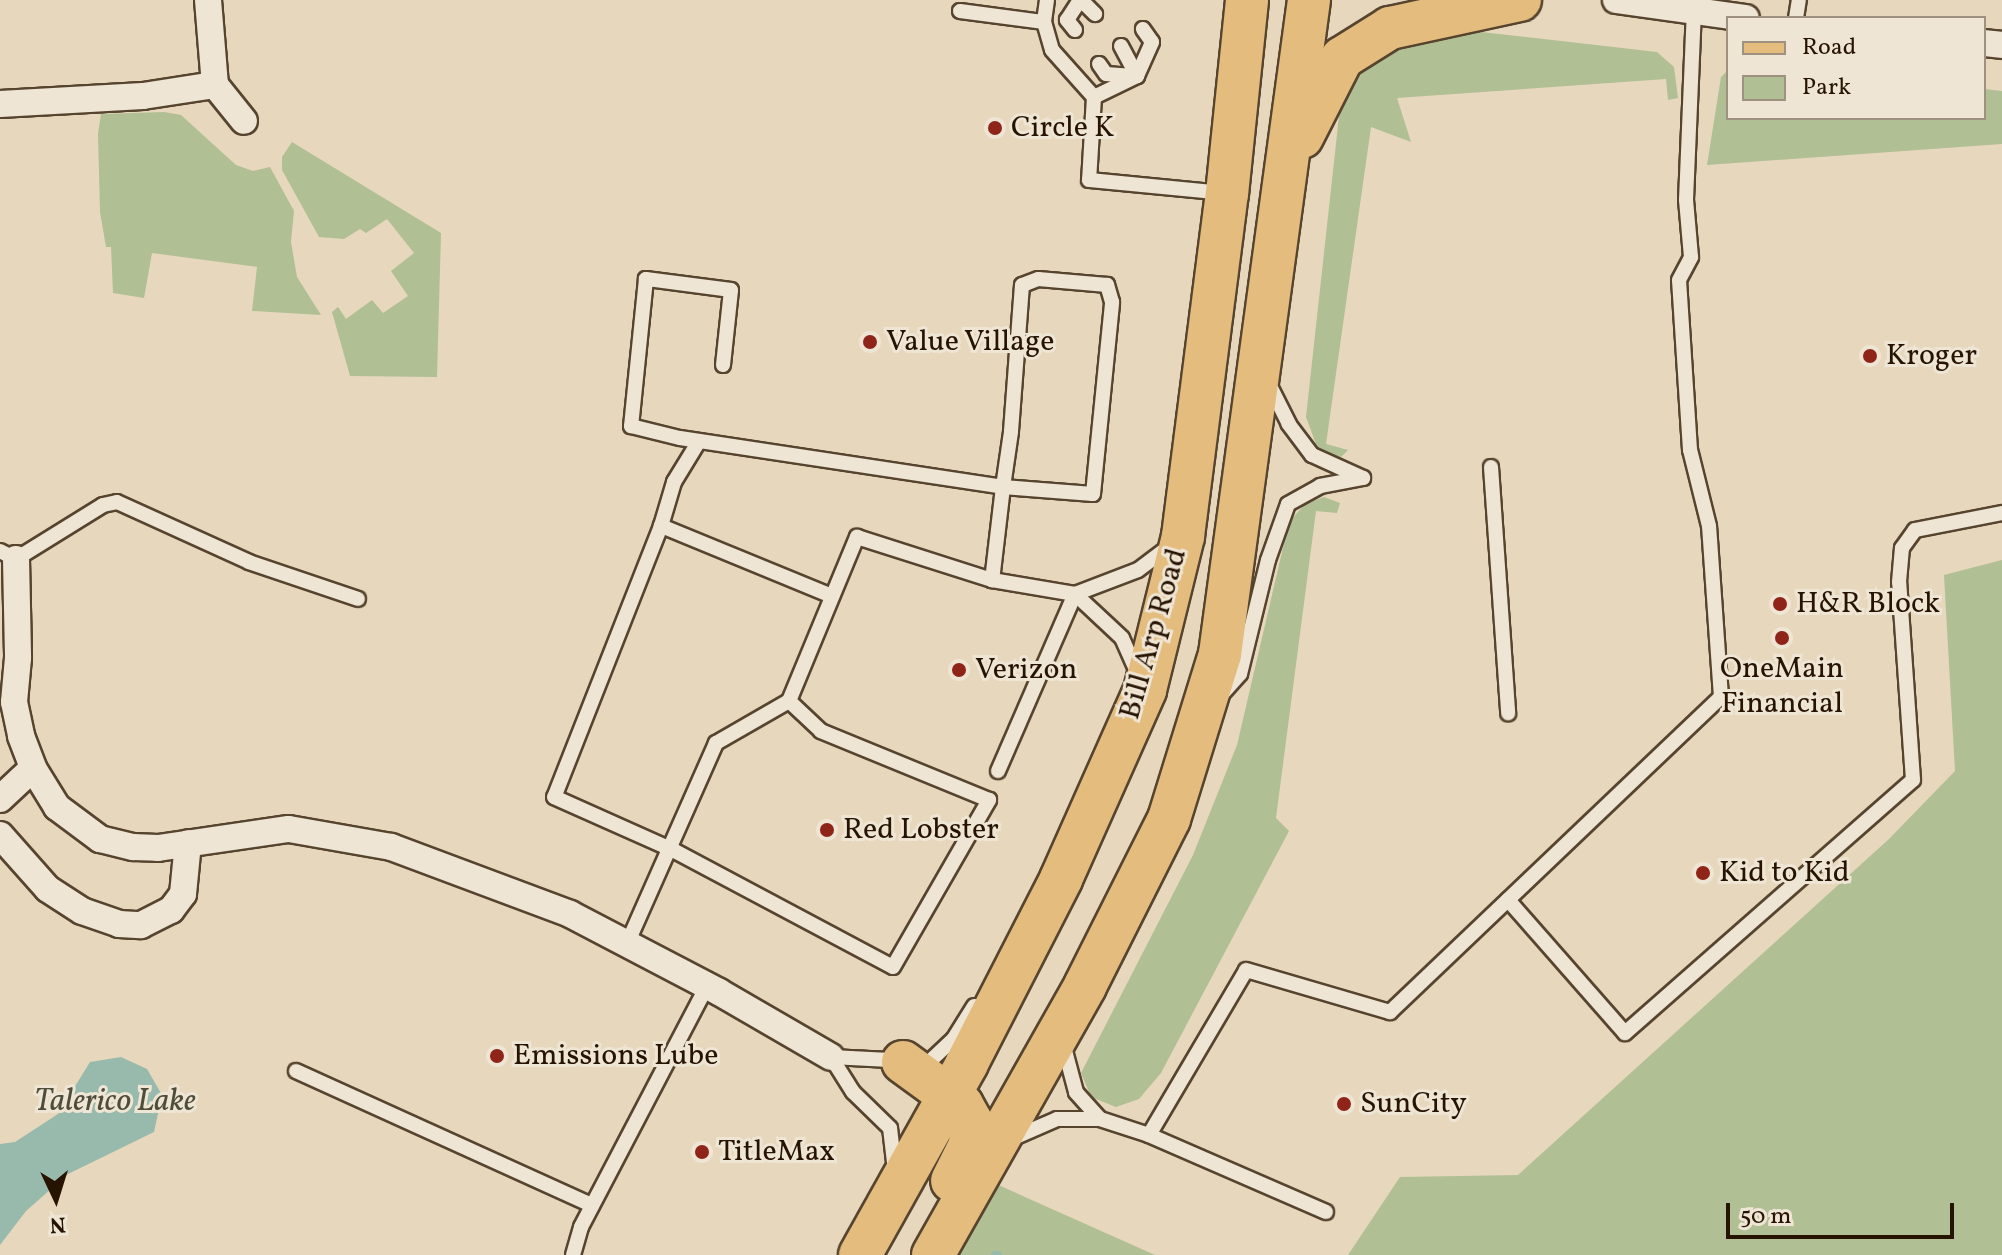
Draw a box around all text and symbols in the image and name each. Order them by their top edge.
legend [1726,16,1986,120]
text: Road [1802,31,1856,65]
text: Park [1802,71,1851,105]
place label: Circle K [1011,110,1114,146]
marker: Circle K [986,119,1004,137]
place label: Value Village [886,324,1055,360]
marker: Value Village [861,333,879,351]
place label: Kroger [1886,338,1977,374]
marker: Kroger [1861,347,1879,365]
street label: Bill Arp Road [1112,544,1196,724]
place label: H&R Block [1796,586,1940,622]
marker: H&R Block [1771,595,1789,613]
marker: OneMain Financial [1773,629,1791,647]
place label: OneMain Financial [1720,651,1844,722]
place label: Verizon [975,652,1077,688]
marker: Verizon [950,661,968,679]
place label: Red Lobster [843,812,999,848]
marker: Red Lobster [818,821,836,839]
place label: Kid to Kid [1719,855,1850,891]
marker: Kid to Kid [1694,864,1712,882]
place label: Emissions Lube [513,1038,718,1074]
marker: Emissions Lube [488,1047,506,1065]
water label: Talerico Lake [34,1083,196,1121]
place label: SunCity [1360,1086,1467,1122]
marker: SunCity [1335,1095,1353,1113]
place label: TitleMax [718,1134,835,1170]
marker: TitleMax [693,1143,711,1161]
north arrow [16,1159,96,1239]
scale bar [1730,1187,1958,1237]
text: 50 m [1740,1200,1792,1234]
text: N [49,1207,67,1239]

